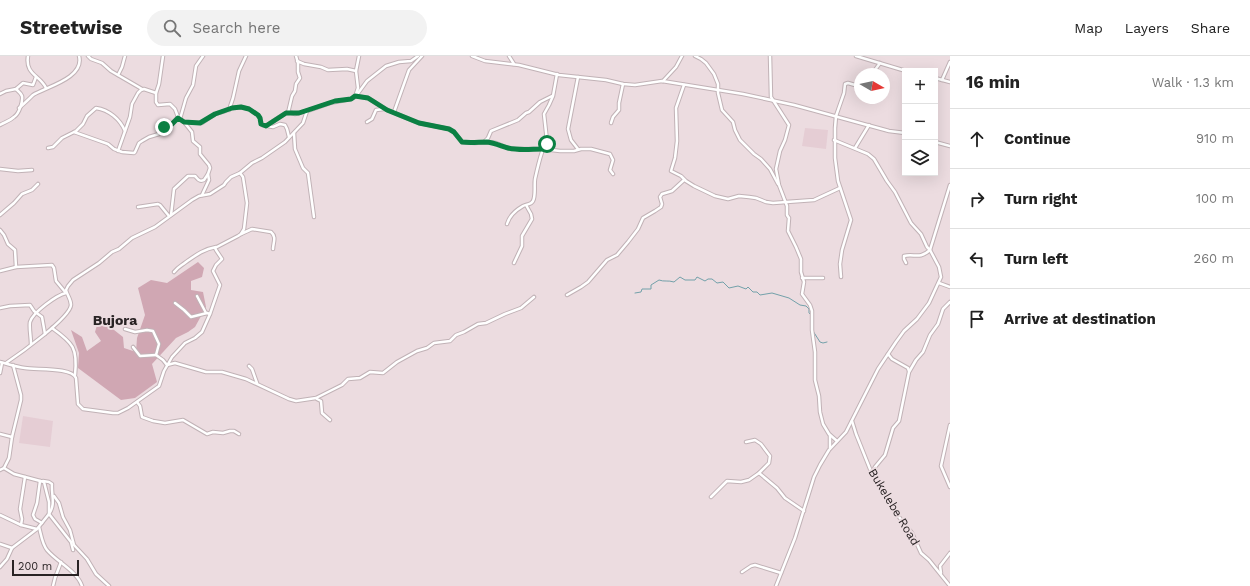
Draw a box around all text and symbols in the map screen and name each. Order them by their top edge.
search box [147,10,427,46]
text: Streetwise [20,16,123,39]
icon: search [161,17,183,39]
text: Search here [193,19,280,37]
text: Map [1074,20,1103,36]
text: Layers [1125,20,1169,36]
text: Share [1191,20,1230,36]
north arrow [854,68,890,104]
map controls [902,68,938,176]
button: + [902,68,938,104]
text: 16 min [966,72,1020,92]
text: Walk · 1.3 km [1152,75,1234,90]
button: − [902,104,938,140]
route end [155,118,173,136]
icon: ahead [966,128,988,150]
text: Continue [1004,130,1071,148]
text: 910 m [1196,131,1234,146]
route start [538,135,556,153]
button: layers [902,140,938,176]
icon: right [966,188,988,210]
text: Turn right [1004,190,1077,208]
text: 100 m [1196,191,1234,206]
icon: left [966,248,988,270]
text: Turn left [1004,250,1068,268]
text: 260 m [1194,251,1234,266]
icon: arrive [966,308,988,330]
text: Arrive at destination [1004,310,1156,328]
district label: Bujora [93,312,138,328]
street label: Bukelebe Road [866,466,922,548]
scale bar [12,558,79,577]
text: 200 m [18,560,52,573]

